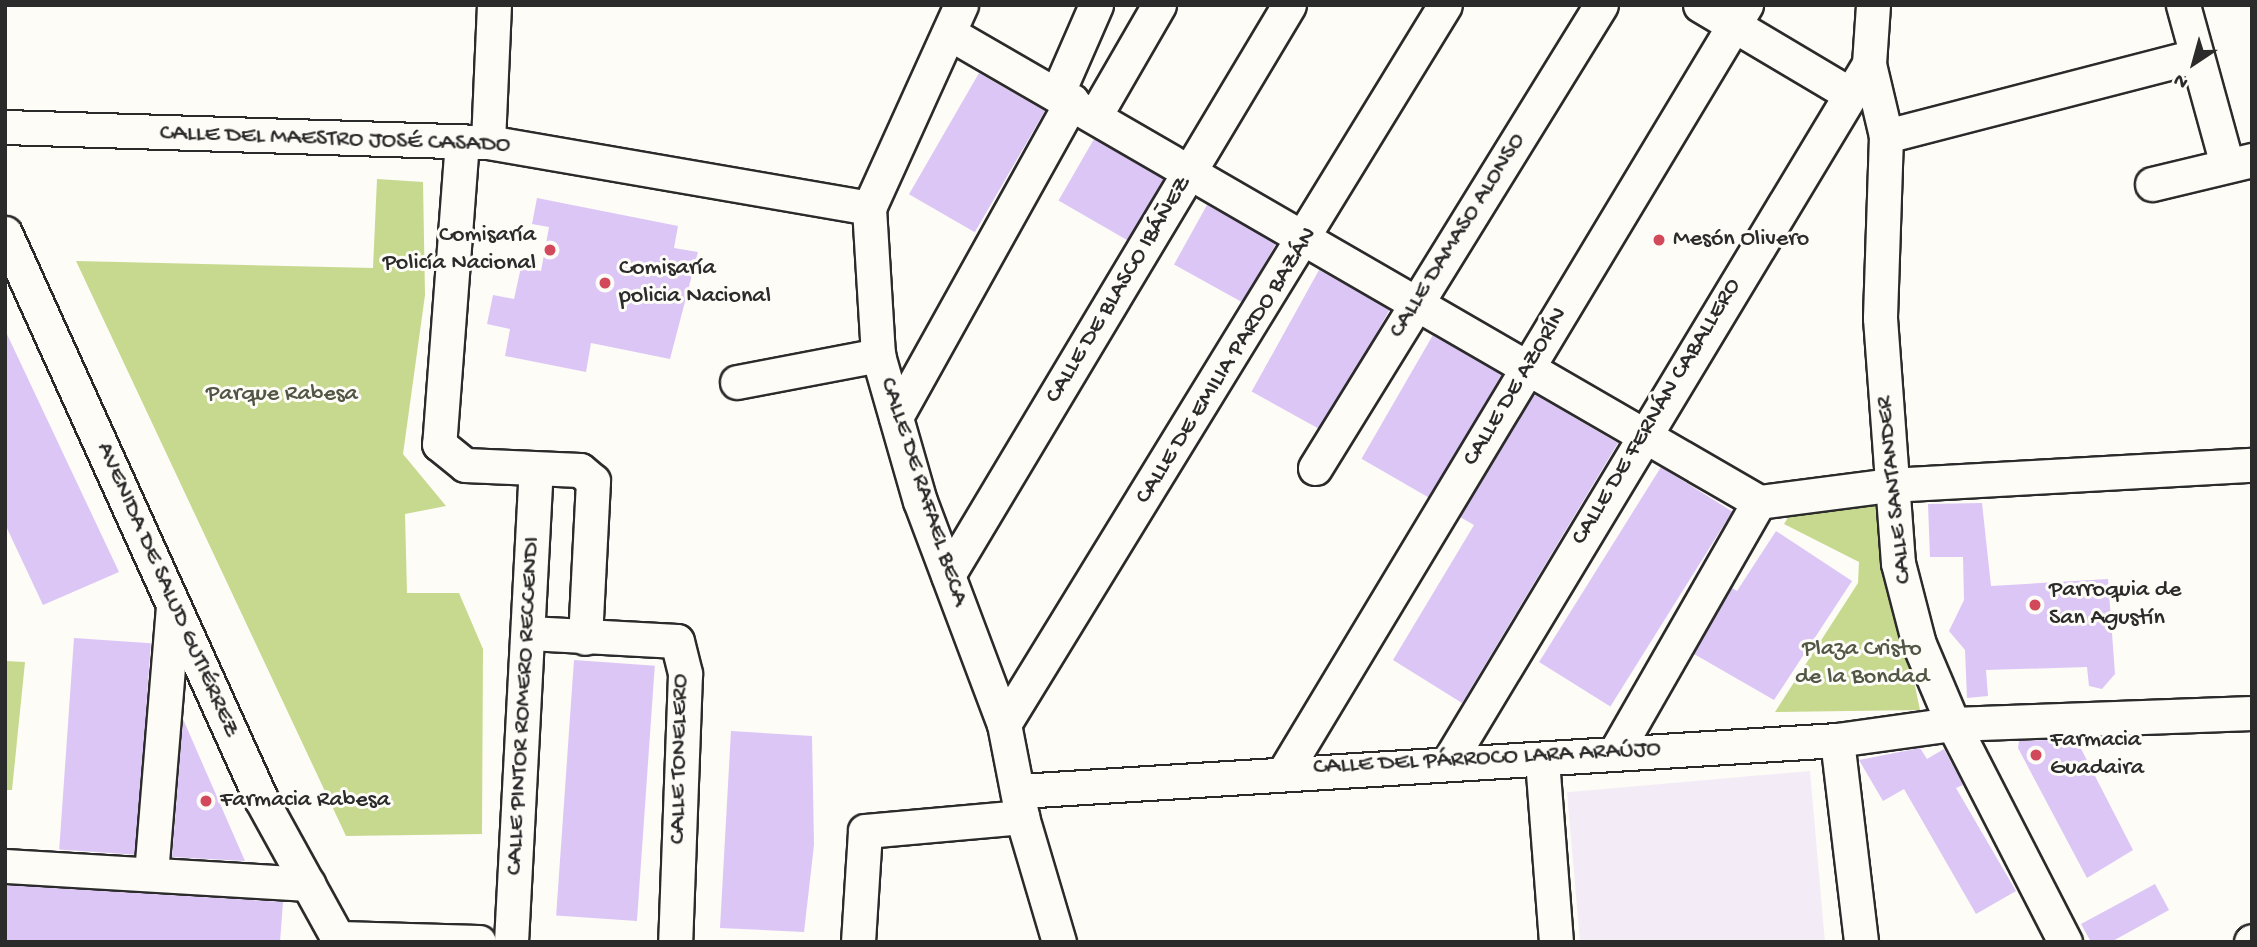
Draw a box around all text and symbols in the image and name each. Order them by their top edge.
north arrow [2159,28,2229,98]
text: N [2170,67,2193,93]
street label: CALLE DEL MAESTRO JOSÉ CASADO [159,119,511,161]
street label: CALLE DAMASO ALONSO [1383,128,1533,344]
street label: CALLE DE BLASCO IBÁÑEZ [1040,171,1198,409]
place label: Comisaría Policía Nacional [383,222,536,278]
street label: CALLE DE EMILIA PARDO BAZÁN [1130,222,1324,510]
place label: Mesón Olivero [1673,226,1809,254]
marker: Mesón Olivero [1651,232,1667,248]
marker: Comisaría Policía Nacional [542,242,558,258]
place label: Comisaría policia Nacional [619,255,771,311]
street label: CALLE DE FERNÁN CABALLERO [1566,274,1748,550]
marker: Comisaría policia Nacional [597,275,613,291]
street label: CALLE DE AZORÍN [1457,303,1575,471]
street label: CALLE DE RAFAEL BECA [872,374,974,610]
park label: Parque Rabesa [206,381,358,409]
street label: CALLE SANTANDER [1871,395,1919,585]
street label: AVENIDA DE SALUD GUTIÉRREZ [89,438,245,742]
street label: CALLE PINTOR ROMERO RECCENDI [501,536,547,876]
place label: Parroquia de San Agustín [2049,577,2181,633]
marker: Parroquia de San Agustín [2027,597,2043,613]
park label: Plaza Cristo de la Bondad [1795,636,1929,692]
street label: CALLE TONELERO [664,674,696,844]
place label: Farmacia Guadaira [2050,727,2144,783]
street label: CALLE DEL PÁRROCO LARA ARAÚJO [1313,736,1661,782]
marker: Farmacia Guadaira [2028,747,2044,763]
place label: Farmacia Rabesa [220,787,390,815]
marker: Farmacia Rabesa [198,793,214,809]

